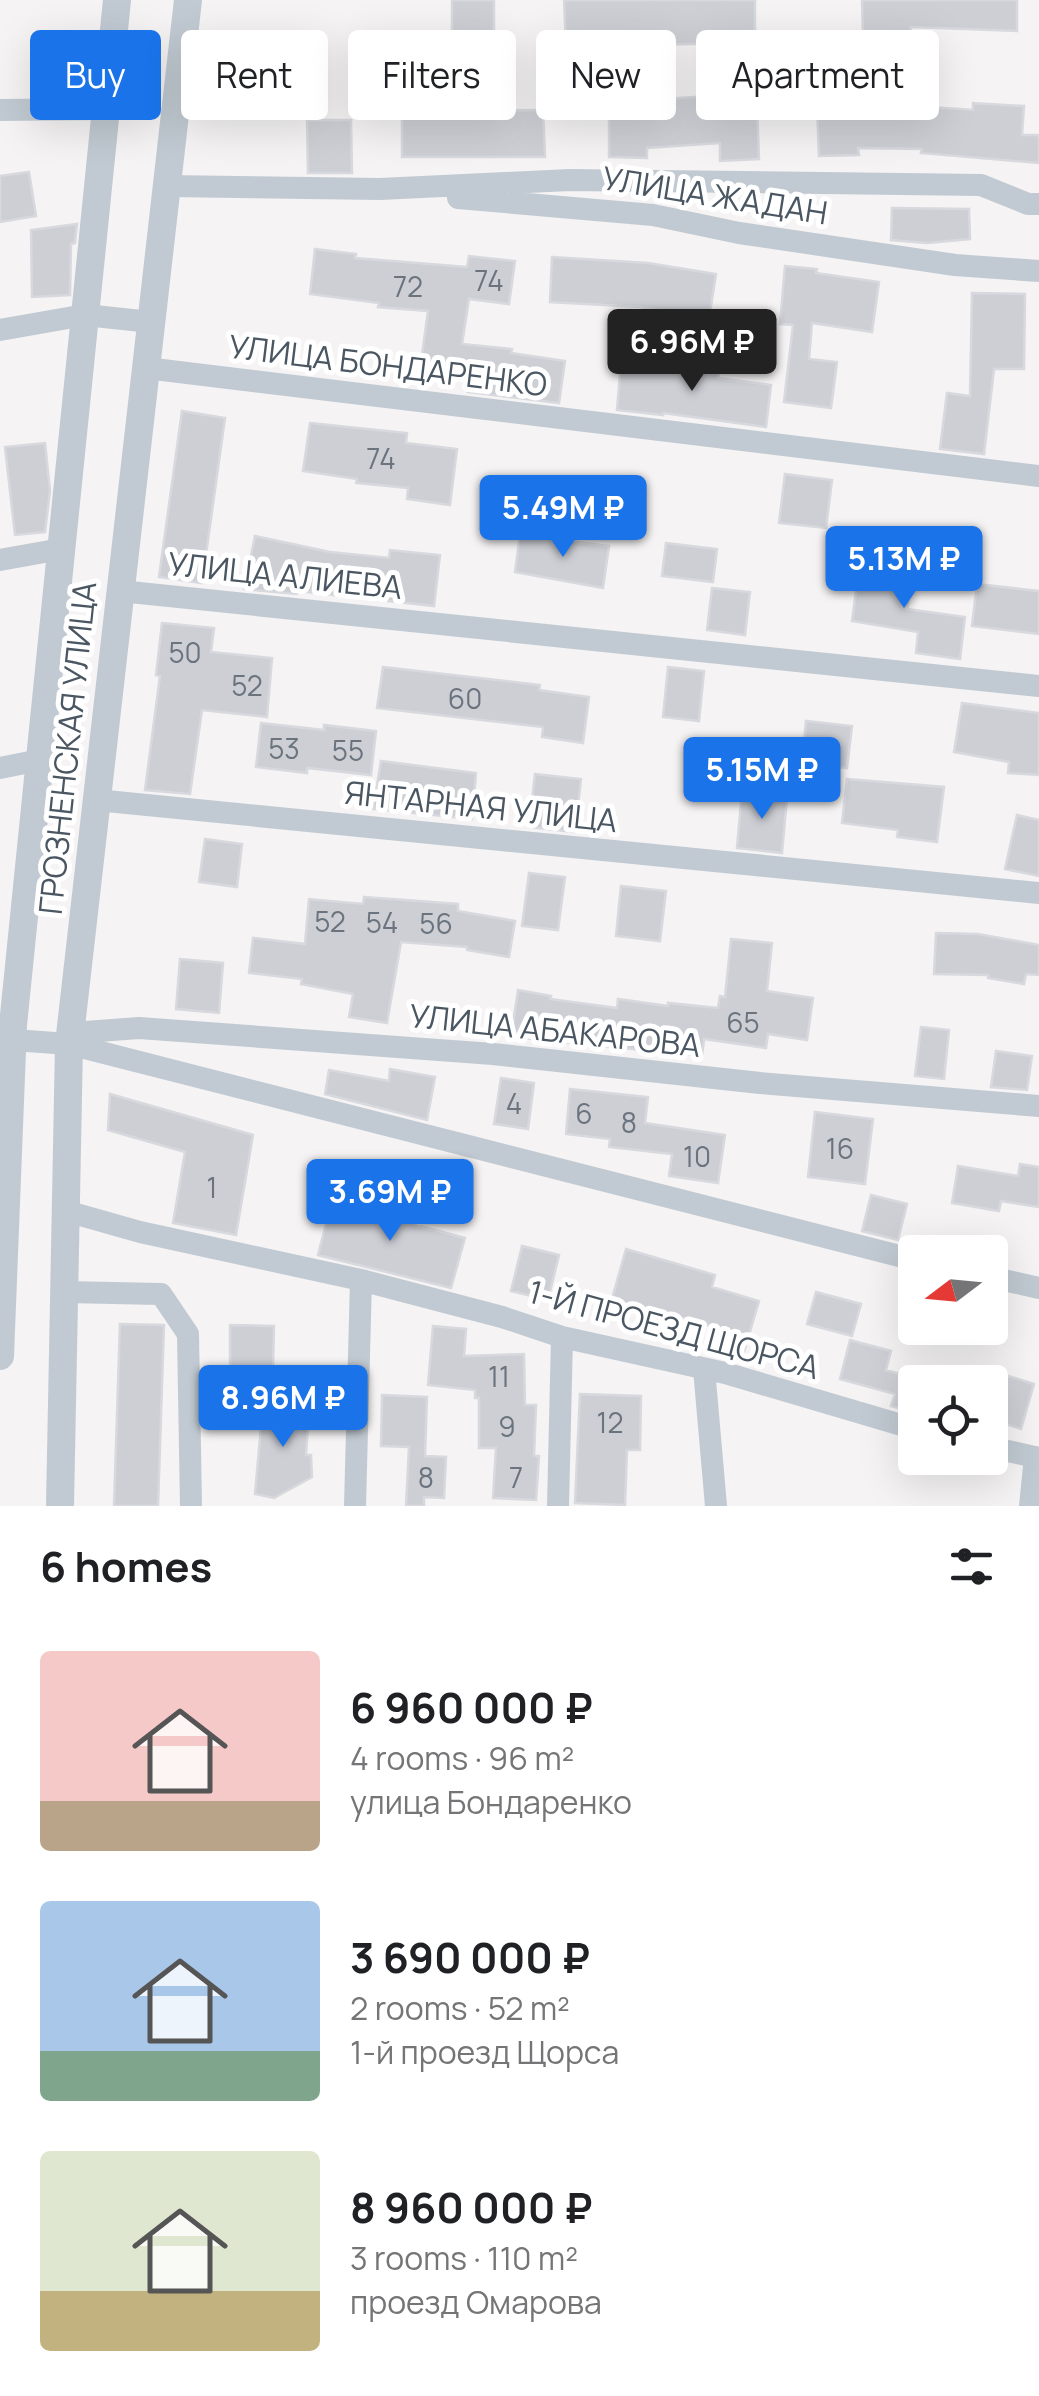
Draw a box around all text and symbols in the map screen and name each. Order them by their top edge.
chip: Buy [30,30,161,120]
chip: Rent [181,30,328,120]
chip: Filters [348,30,516,120]
chip: New [536,30,676,120]
chip: Apartment [696,30,939,120]
street label: УЛИЦА ЖАДАН [599,155,831,235]
house number: 74 [474,261,504,299]
house number: 72 [393,267,423,305]
pin: 6.96M ₽ [600,309,784,394]
text: 6.96M ₽ [629,319,755,363]
street label: УЛИЦА БОНДАРЕНКО [226,324,550,406]
house number: 74 [366,439,396,477]
pin: 5.49M ₽ [471,475,655,560]
text: 5.49M ₽ [502,485,624,529]
pin: 5.13M ₽ [812,526,996,611]
text: 5.13M ₽ [848,536,960,580]
street label: УЛИЦА АЛИЕВА [166,541,404,609]
street label: ГРОЗНЕНСКАЯ УЛИЦА [28,579,106,917]
house number: 50 [168,633,202,671]
house number: 52 [231,666,263,704]
house number: 60 [448,679,482,717]
house number: 53 [268,729,300,767]
house number: 55 [332,731,364,769]
pin: 5.15M ₽ [670,737,854,822]
text: 5.15M ₽ [705,747,819,791]
street label: ЯНТАРНАЯ УЛИЦА [342,770,620,842]
house number: 52 [314,902,346,940]
house number: 54 [366,903,398,941]
house number: 56 [419,904,453,942]
street label: УЛИЦА АБАКАРОВА [407,993,703,1067]
house number: 65 [726,1003,760,1041]
house number: 4 [506,1084,522,1122]
house number: 6 [575,1094,593,1132]
house number: 8 [621,1103,637,1141]
house number: 16 [826,1129,854,1167]
house number: 10 [683,1137,711,1175]
pin: 3.69M ₽ [298,1159,482,1244]
house number: 1 [207,1168,217,1206]
text: 3.69M ₽ [329,1169,451,1213]
north arrow [898,1235,1008,1345]
map controls [898,1235,1008,1475]
street label: 1-Й ПРОЕЗД ЩОРСА [524,1269,824,1389]
house number: 11 [488,1357,510,1395]
pin: 8.96M ₽ [191,1365,375,1450]
button: locate [898,1365,1008,1475]
text: 8.96M ₽ [221,1375,345,1419]
house number: 12 [597,1403,623,1441]
house number: 9 [498,1407,516,1445]
house number: 8 [418,1458,434,1496]
house number: 7 [509,1458,523,1496]
text: 6 homes [40,1537,212,1595]
icon: filters [944,1539,999,1594]
text: 6 960 000 ₽ [350,1678,593,1736]
icon: home [120,1691,240,1811]
text: 4 rooms · 96 m² [350,1736,574,1780]
text: улица Бондаренко [350,1780,632,1824]
text: 3 690 000 ₽ [350,1928,590,1986]
icon: home [120,1941,240,2061]
text: 2 rooms · 52 m² [350,1986,570,2030]
text: 1-й проезд Щорса [350,2030,619,2074]
text: 8 960 000 ₽ [350,2178,592,2236]
icon: home [120,2191,240,2311]
text: 3 rooms · 110 m² [350,2236,578,2280]
text: проезд Омарова [350,2280,602,2324]

